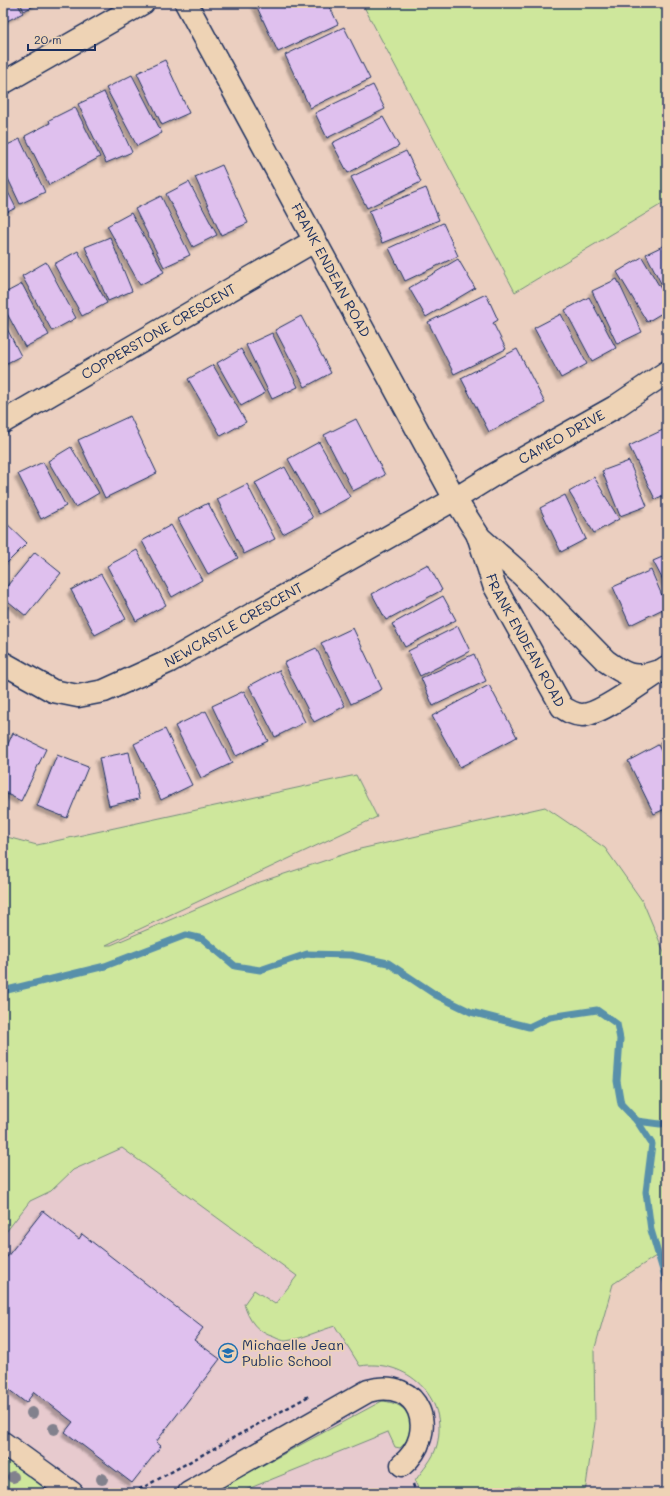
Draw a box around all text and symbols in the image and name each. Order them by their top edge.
scale bar [28,26,95,52]
text: 20 m [34,31,62,47]
street label: FRANK ENDEAN ROAD [287,200,375,340]
street label: COPPERSTONE CRESCENT [77,278,239,383]
street label: CAMEO DRIVE [515,405,608,468]
street label: FRANK ENDEAN ROAD [482,571,570,710]
street label: NEWCASTLE CRESCENT [161,577,307,671]
place label: Michaelle Jean Public School [242,1335,344,1370]
school or university icon: Michaelle Jean Public School [217,1342,239,1364]

